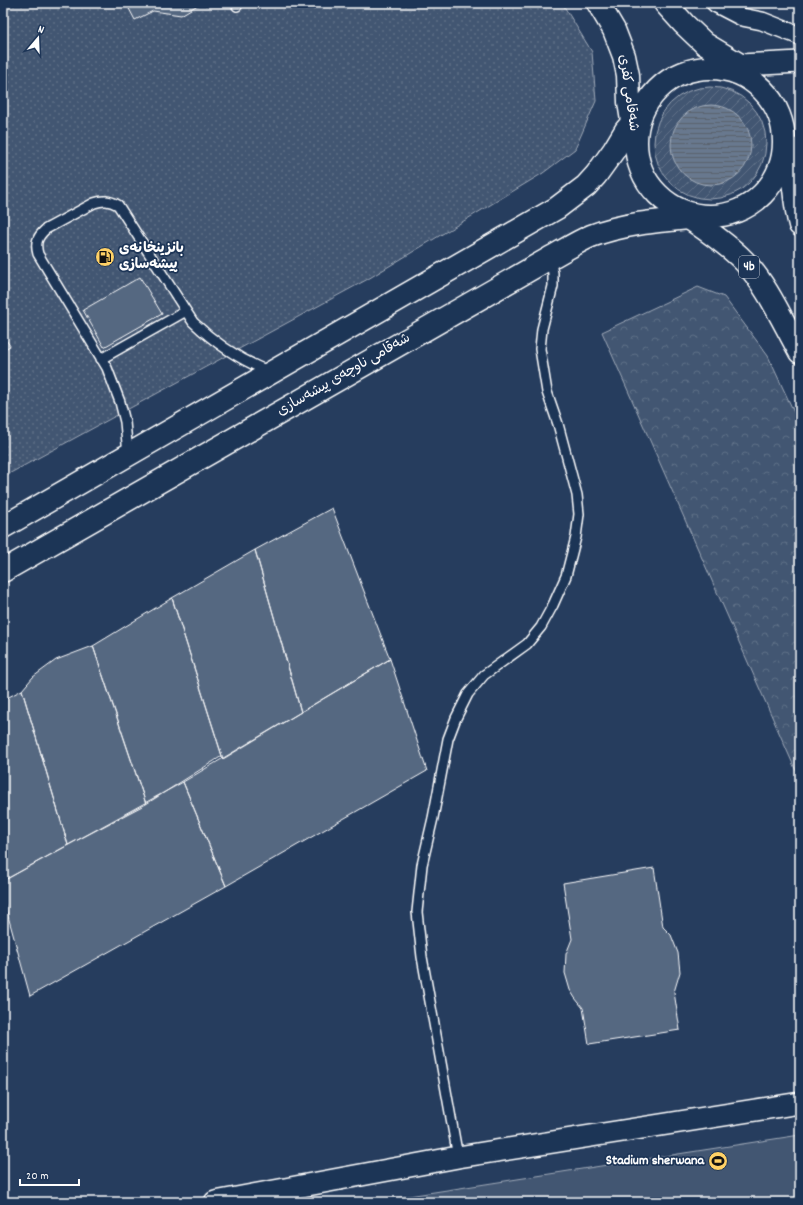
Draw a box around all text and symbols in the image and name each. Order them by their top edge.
north arrow [18,18,58,58]
text: N [35,22,46,39]
street label: شەقامی کفری [613,53,643,133]
place label: بانزینخانەی پیشەسازی [119,239,184,275]
fuel station icon: بانزینخانەی پیشەسازی [94,246,116,268]
road number: 4b [739,256,759,278]
street label: شەقامی ناوچەی پیشەسازی [274,329,414,421]
sports icon: Stadium sherwana [707,1150,729,1172]
place label: Stadium sherwana [606,1151,705,1171]
scale bar [20,1161,79,1187]
text: 20 m [26,1168,49,1185]

